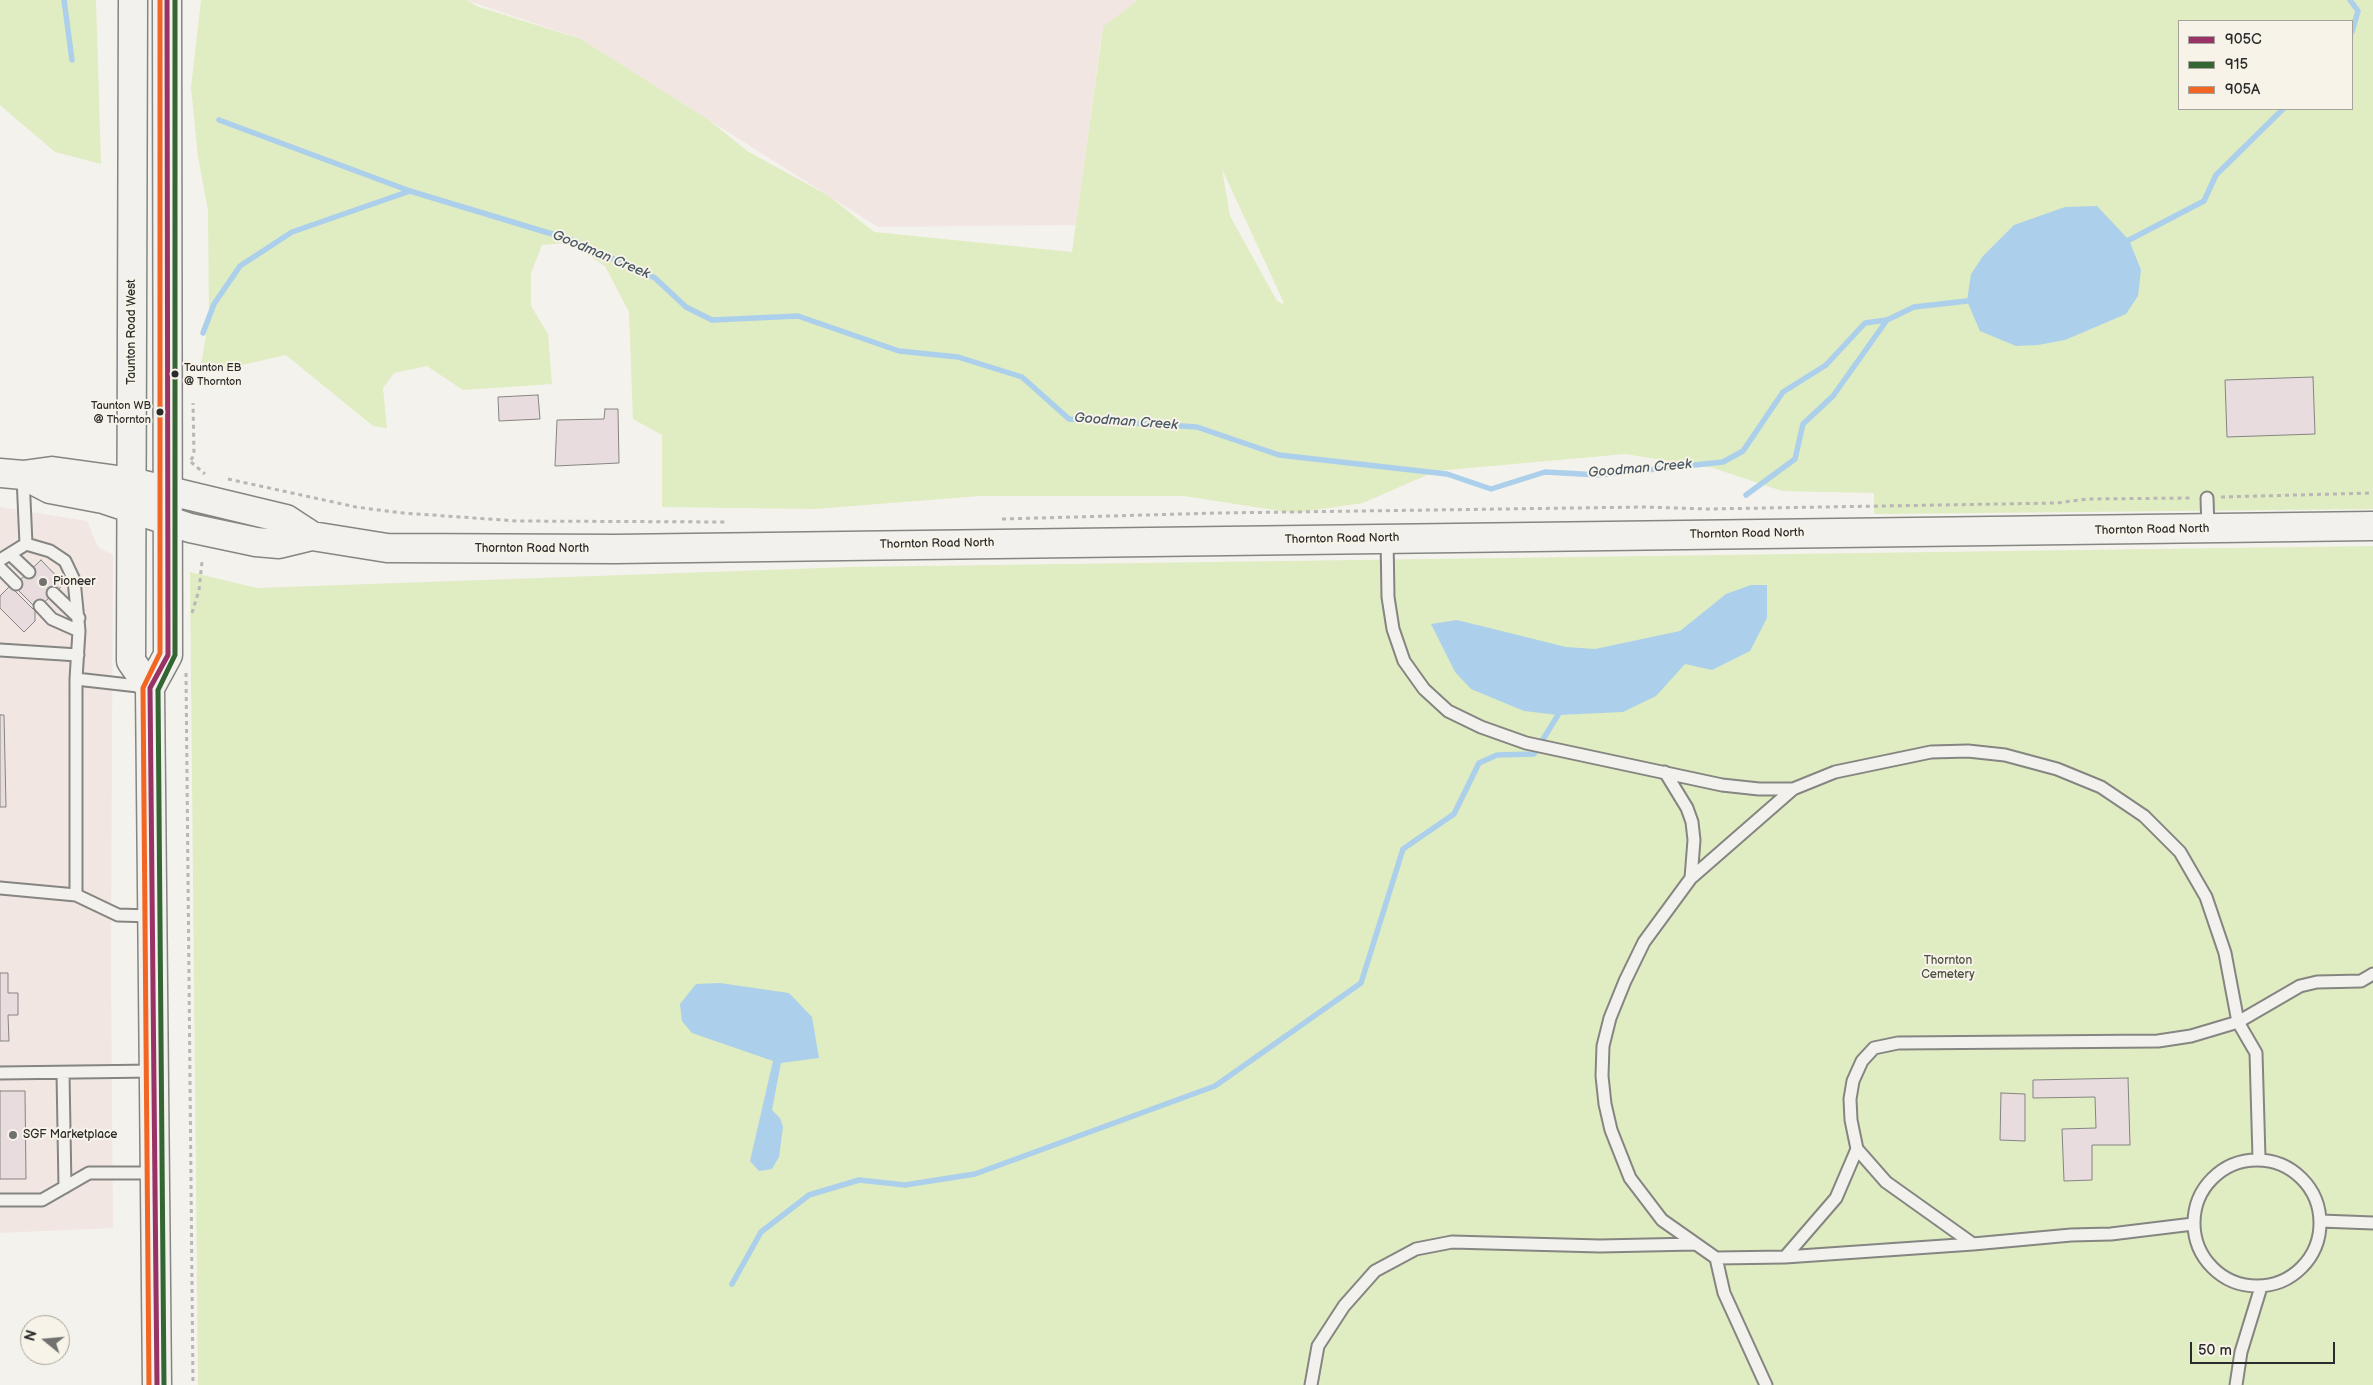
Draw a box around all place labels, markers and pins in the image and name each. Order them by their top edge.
place label: Taunton EB @ Thornton [184,361,241,387]
marker: Taunton EB @ Thornton [170,369,180,379]
place label: Taunton WB @ Thornton [91,399,151,425]
marker: Taunton WB @ Thornton [155,407,165,417]
place label: Pioneer [53,575,96,589]
marker: Pioneer [37,576,49,588]
place label: SGF Marketplace [23,1128,117,1142]
marker: SGF Marketplace [7,1129,19,1141]

